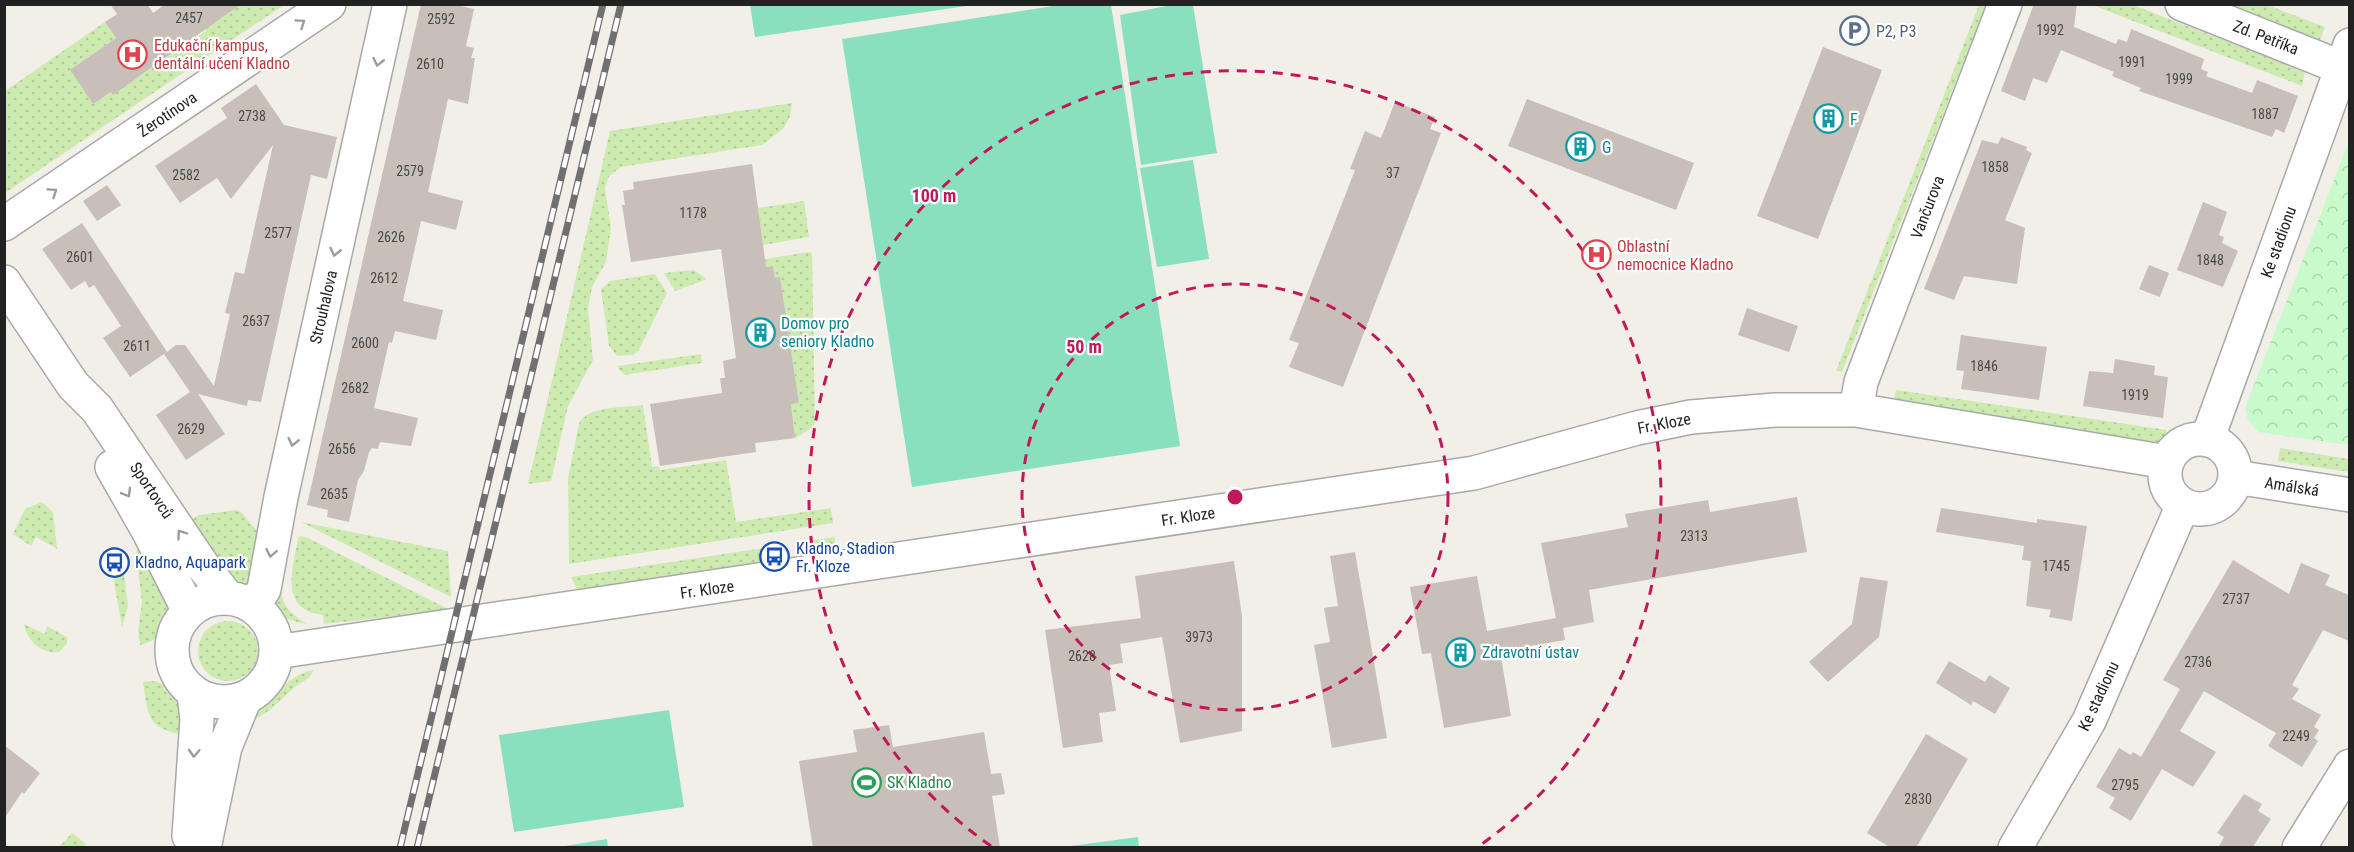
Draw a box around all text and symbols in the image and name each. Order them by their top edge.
house number: 2457 [175,10,203,26]
house number: 2592 [427,11,455,27]
parking icon: P2, P3 [1839,15,1871,47]
street label: Zd. Petříka [2230,16,2301,59]
one-way arrow [295,19,306,30]
place label: P2, P3 [1876,22,1916,41]
house number: 1992 [2036,22,2064,38]
place label: Edukační kampus, dentální učení Kladno [154,36,290,73]
hospital icon: Edukační kampus, dentální učení Kladno [117,38,149,70]
house number: 1991 [2118,54,2146,70]
one-way arrow [372,56,385,66]
house number: 2610 [416,56,444,72]
house number: 1999 [2165,71,2193,87]
street label: Žerotínova [134,88,200,141]
building icon: F [1813,103,1845,135]
house number: 1887 [2251,106,2279,122]
house number: 2738 [238,108,266,124]
place label: F [1850,110,1858,129]
building icon: G [1565,131,1597,163]
place label: G [1602,138,1611,157]
house number: 1858 [1981,159,2009,175]
house number: 2579 [396,163,424,179]
house number: 37 [1386,165,1400,181]
house number: 2582 [172,167,200,183]
street label: Vančurova [1907,173,1948,241]
text: 100 m [912,185,956,206]
one-way arrow [47,187,57,199]
street label: Ke stadionu [2257,204,2300,280]
house number: 1178 [679,205,707,221]
house number: 2577 [264,225,292,241]
house number: 2626 [377,229,405,245]
place label: Oblastní nemocnice Kladno [1617,237,1733,274]
hospital icon: Oblastní nemocnice Kladno [1580,239,1612,271]
one-way arrow [330,247,343,257]
house number: 2601 [66,249,94,265]
house number: 1848 [2196,252,2224,268]
street label: Strouhalova [306,268,341,346]
house number: 2612 [370,270,398,286]
house number: 2637 [242,313,270,329]
place label: Domov pro seniory Kladno [781,314,874,351]
building icon: Domov pro seniory Kladno [744,316,776,348]
house number: 2600 [351,335,379,351]
text: 50 m [1066,336,1102,357]
house number: 2611 [123,338,151,354]
house number: 1846 [1970,358,1998,374]
house number: 2682 [341,380,369,396]
house number: 1919 [2121,387,2149,403]
street label: Fr. Kloze [1636,409,1692,438]
house number: 2629 [177,421,205,437]
one-way arrow [287,437,300,447]
house number: 2656 [328,441,356,457]
street label: Sportovců [126,459,177,522]
street label: Amálská [2263,473,2320,500]
house number: 2635 [320,486,348,502]
one-way arrow [120,487,131,497]
centre of rings [1225,487,1245,507]
street label: Fr. Kloze [1160,503,1216,530]
house number: 2313 [1680,528,1708,544]
one-way arrow [177,530,188,541]
place label: Kladno, Stadion Fr. Kloze [796,539,895,576]
bus stop icon: Kladno, Stadion Fr. Kloze [759,541,791,573]
bus stop icon: Kladno, Aquapark [98,546,130,578]
one-way arrow [265,548,278,558]
place label: Kladno, Aquapark [135,553,247,572]
house number: 1745 [2042,558,2070,574]
street label: Fr. Kloze [679,576,735,603]
house number: 2737 [2222,591,2250,607]
house number: 3973 [1185,629,1213,645]
building icon: Zdravotní ústav [1445,636,1477,668]
place label: Zdravotní ústav [1482,643,1579,662]
house number: 2628 [1068,648,1096,664]
house number: 2736 [2184,654,2212,670]
street label: Ke stadionu [2074,658,2123,734]
house number: 2249 [2282,728,2310,744]
one-way arrow [188,748,201,757]
sports icon: SK Kladno [850,766,882,798]
place label: SK Kladno [887,773,951,792]
house number: 2795 [2111,777,2139,793]
house number: 2830 [1904,791,1932,807]

